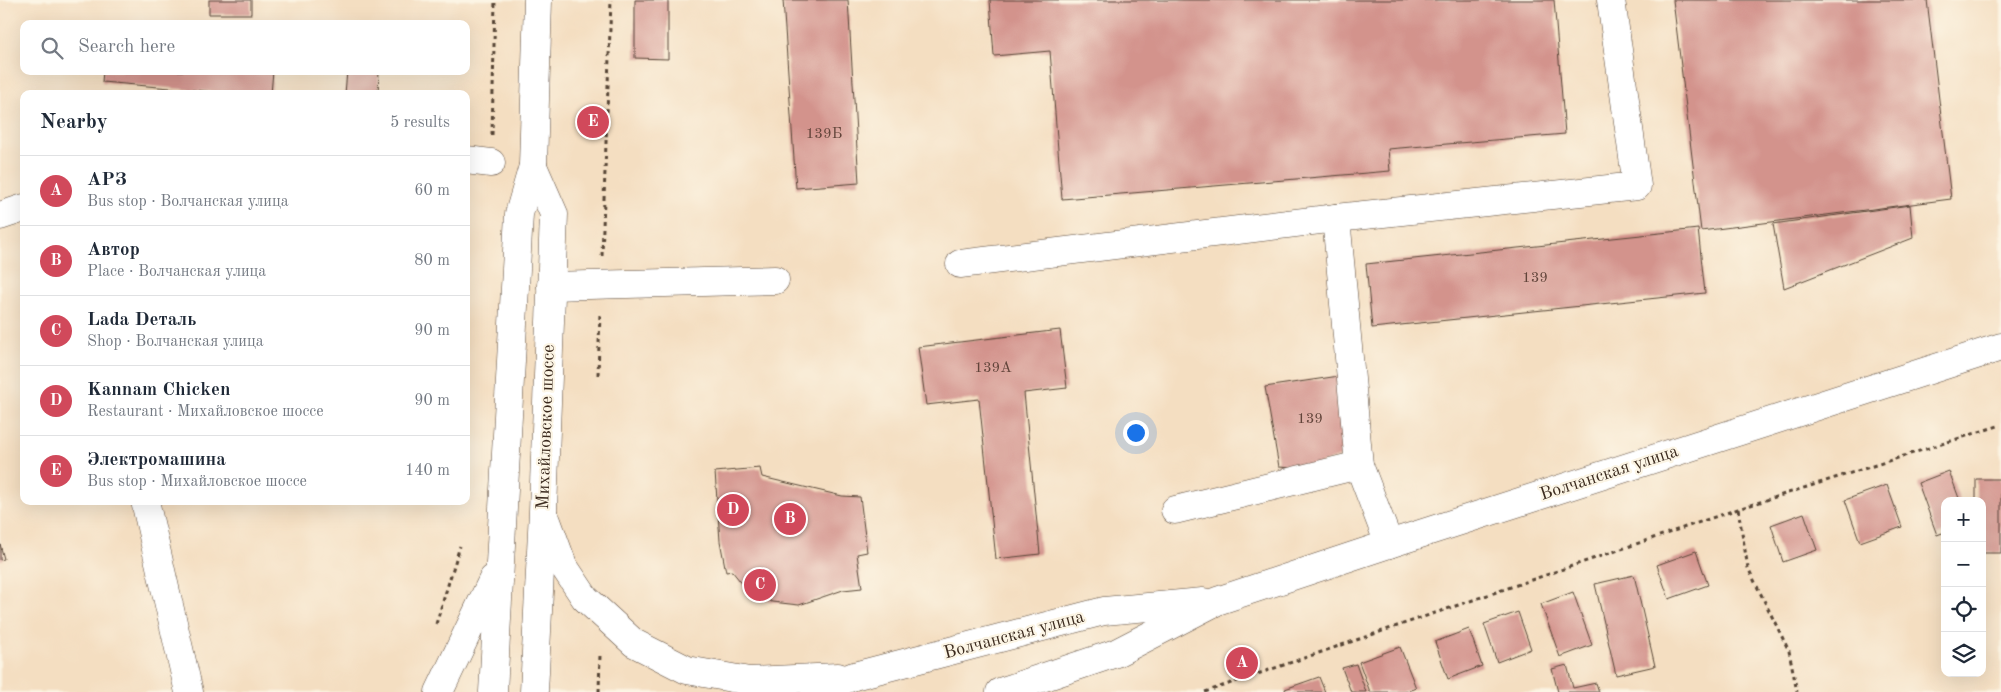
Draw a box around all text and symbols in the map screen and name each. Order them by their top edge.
search box [20,20,470,75]
icon: search [38,34,66,62]
text: Search here [78,38,175,57]
pin: E [577,103,609,141]
text: Nearby [40,112,108,133]
text: 5 results [390,115,450,131]
house number: 139Б [806,127,842,142]
text: АРЗ [87,171,127,190]
text: A [50,183,62,199]
text: 60 m [414,183,450,199]
text: Bus stop · Волчанская улица [87,194,289,210]
text: Автор [87,241,140,260]
text: B [50,253,62,269]
text: 80 m [414,253,450,269]
text: Place · Волчанская улица [87,264,266,280]
house number: 139 [1522,271,1548,286]
text: Lada Dеталь [87,311,196,330]
text: C [51,323,61,339]
text: 90 m [414,323,450,339]
text: Shop · Волчанская улица [87,334,264,350]
street label: Михайловское шоссе [534,344,558,510]
house number: 139А [974,361,1012,376]
text: Kannam Chicken [87,381,230,400]
text: D [50,393,62,409]
text: 90 m [414,393,450,409]
text: Restaurant · Михайловское шоссе [87,404,324,420]
house number: 139 [1297,412,1323,427]
your location [1123,420,1149,446]
street label: Волчанская улица [1538,442,1681,504]
text: Электромашина [87,451,226,470]
text: E [50,463,62,479]
text: 140 m [405,463,450,479]
text: Bus stop · Михайловское шоссе [87,474,307,490]
pin: D [717,491,749,529]
map controls [1941,497,1986,677]
button: + [1941,497,1986,542]
pin: B [774,500,806,538]
button: − [1941,542,1986,587]
pin: C [744,566,776,604]
button: locate [1941,587,1986,632]
street label: Волчанская улица [942,608,1086,662]
button: layers [1941,632,1986,677]
pin: A [1226,644,1258,682]

